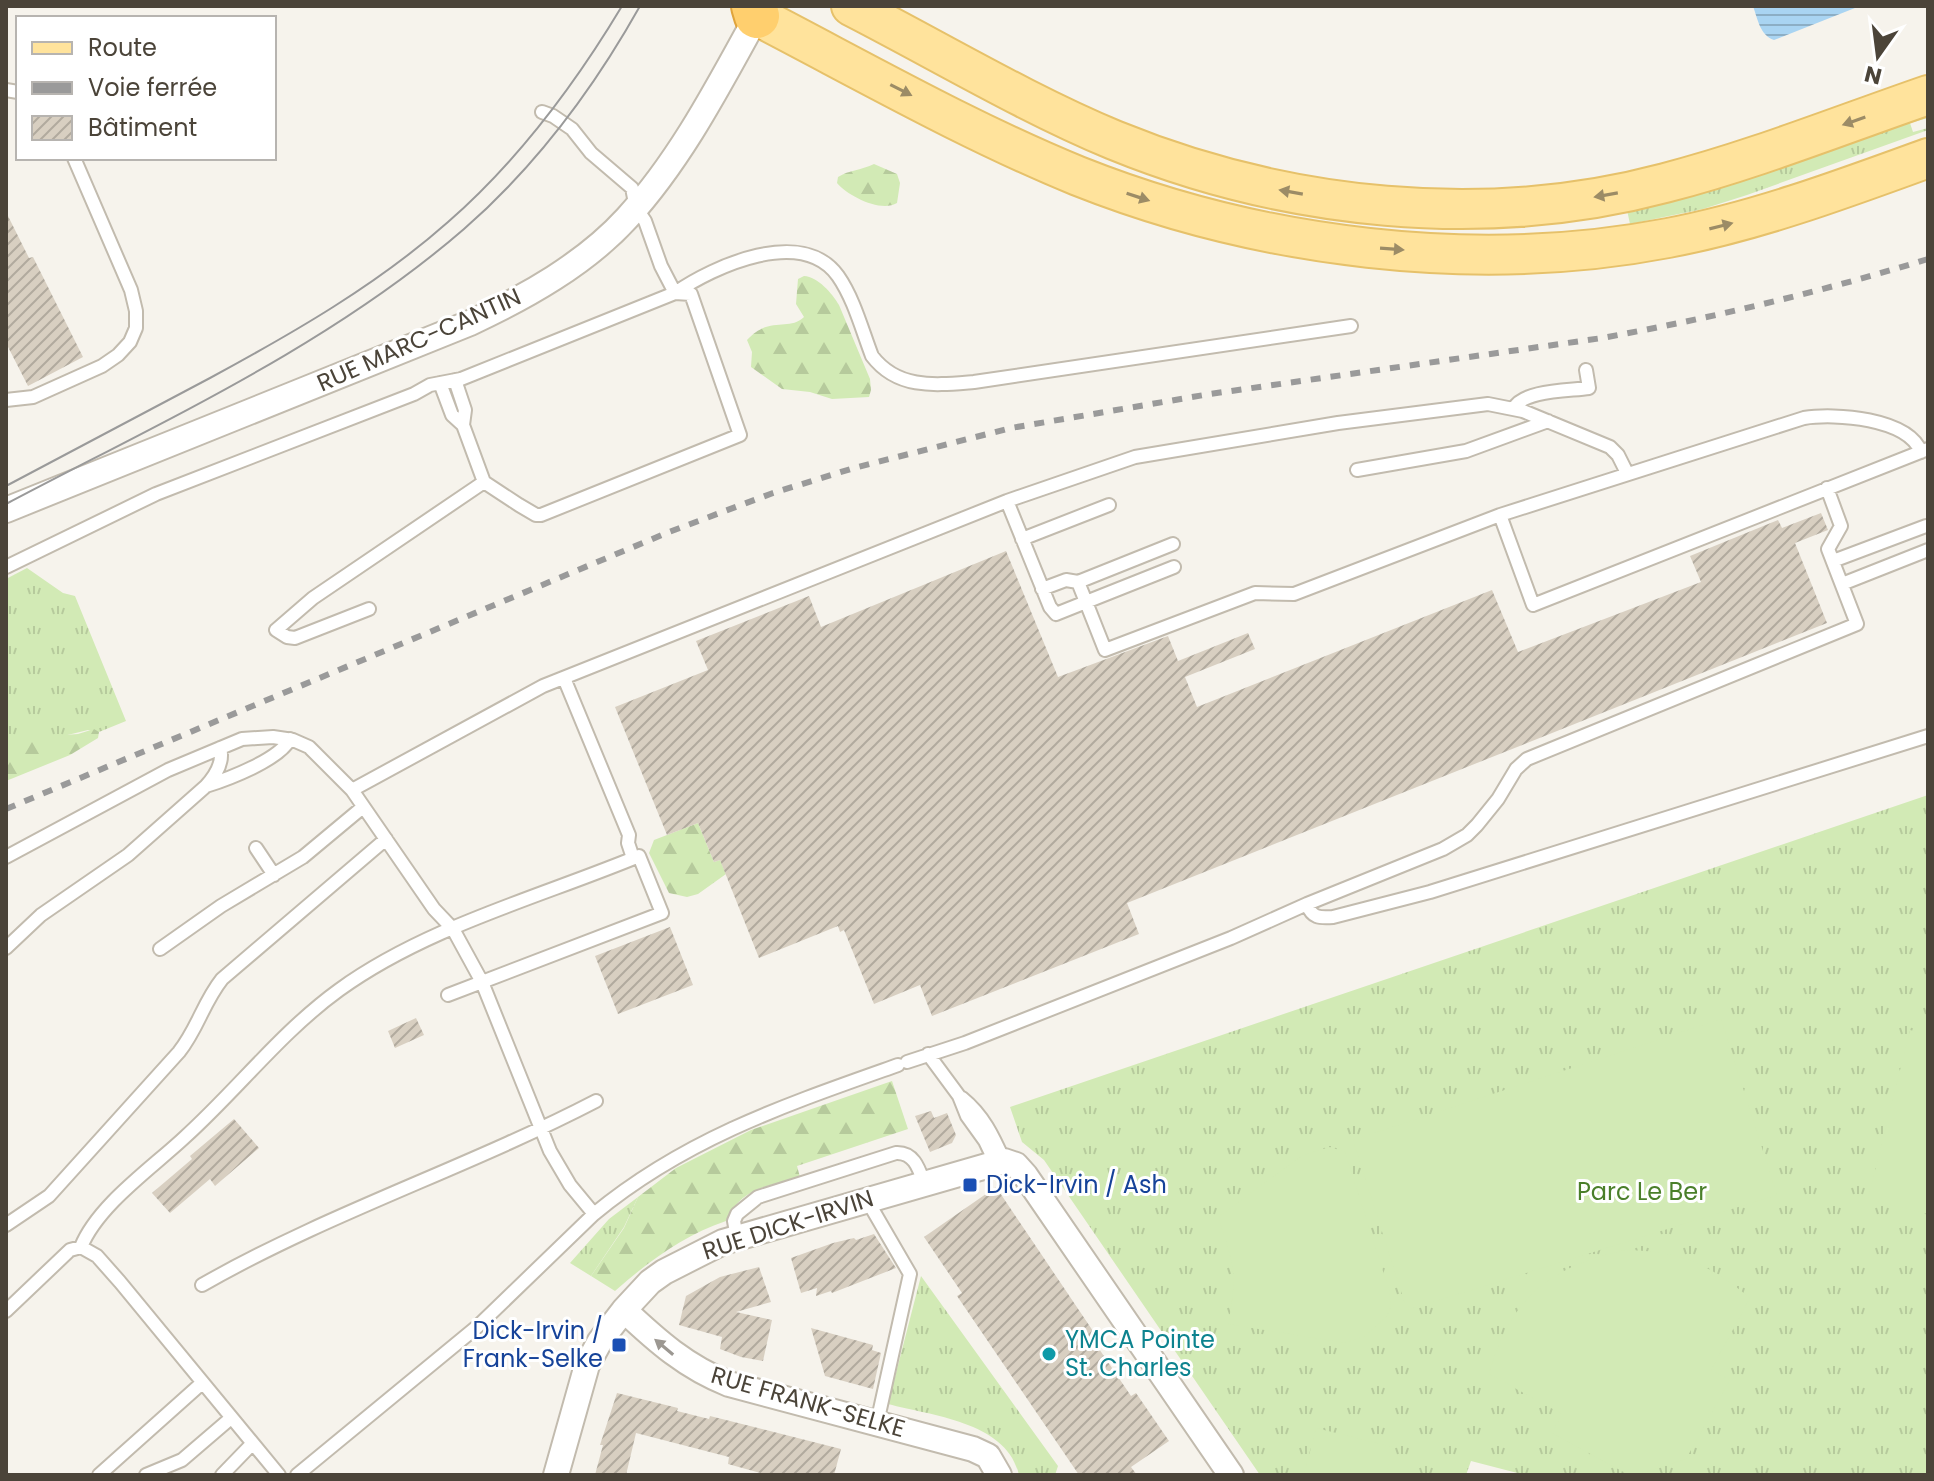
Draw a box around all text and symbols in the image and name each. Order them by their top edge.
legend [16,16,276,160]
north arrow [1838,16,1918,96]
text: Route [88,31,157,64]
text: N [1862,58,1885,92]
text: Voie ferrée [88,71,217,104]
one-way arrow [889,84,912,97]
text: Bâtiment [88,111,197,144]
one-way arrow [1842,115,1866,127]
one-way arrow [1279,186,1304,198]
one-way arrow [1593,190,1618,202]
one-way arrow [1126,191,1150,203]
one-way arrow [1709,219,1734,231]
one-way arrow [1380,243,1405,256]
street label: RUE MARC-CANTIN [312,280,526,399]
place label: Dick-Irvin / Ash [986,1168,1167,1201]
park label: Parc Le Ber [1577,1175,1707,1208]
marker: Dick-Irvin / Ash [961,1176,979,1194]
street label: RUE DICK-IRVIN [698,1181,878,1268]
place label: Dick-Irvin / Frank-Selke [463,1314,603,1375]
place label: YMCA Pointe St. Charles [1065,1323,1215,1384]
marker: Dick-Irvin / Frank-Selke [610,1336,628,1354]
one-way arrow [654,1339,675,1356]
marker: YMCA Pointe St. Charles [1040,1345,1058,1363]
street label: RUE FRANK-SELKE [707,1358,909,1445]

